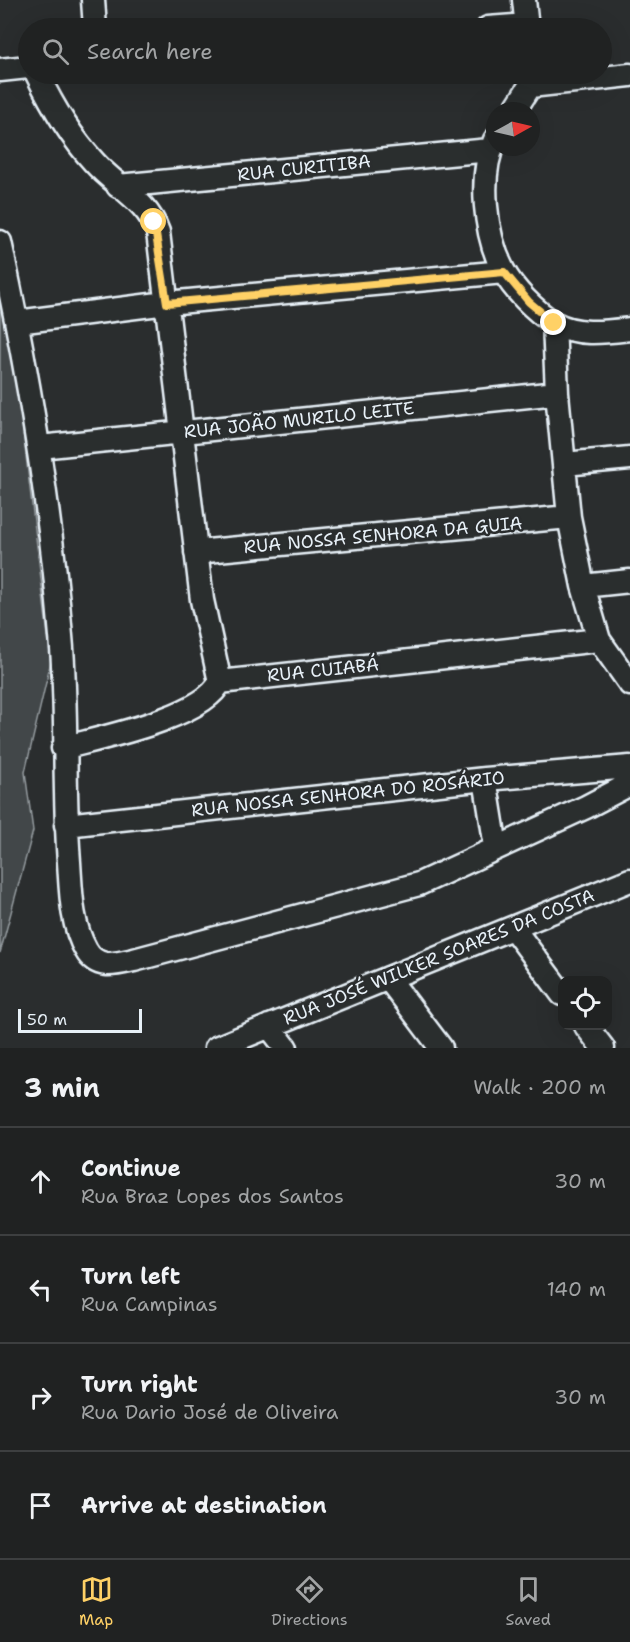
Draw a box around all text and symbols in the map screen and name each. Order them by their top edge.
search box [18,18,612,84]
icon: search [39,35,72,68]
text: Search here [87,37,213,66]
north arrow [486,102,540,156]
street label: RUA CURITIBA [236,149,372,187]
route start [140,208,166,234]
route end [540,309,566,335]
street label: RUA JOÃO MURILO LEITE [183,396,415,444]
street label: RUA NOSSA SENHORA DA GUIA [243,511,523,559]
street label: RUA CUIABÁ [266,652,380,688]
street label: RUA NOSSA SENHORA DO ROSÁRIO [190,766,506,822]
street label: RUA JOSÉ WILKER SOARES DA COSTA [280,883,598,1031]
map controls [558,976,612,1030]
button: locate [558,976,612,1030]
scale bar [18,1006,142,1034]
text: 50 m [27,1009,67,1030]
text: 3 min [24,1070,100,1105]
text: Walk · 200 m [473,1074,606,1100]
text: Continue [81,1154,181,1183]
icon: ahead [24,1165,57,1198]
text: 30 m [554,1168,606,1194]
text: Rua Braz Lopes dos Santos [81,1183,344,1209]
text: Turn left [81,1262,180,1291]
icon: left [24,1273,57,1306]
text: 140 m [547,1276,606,1302]
text: Rua Campinas [81,1291,218,1317]
text: Turn right [81,1370,198,1399]
icon: right [24,1381,57,1414]
text: 30 m [554,1384,606,1410]
text: Rua Dario José de Oliveira [81,1399,338,1425]
icon: arrive [24,1489,57,1522]
text: Arrive at destination [81,1491,327,1520]
tab: Map [79,1573,113,1630]
tab: Directions [271,1573,348,1630]
tab: Saved [506,1573,551,1630]

